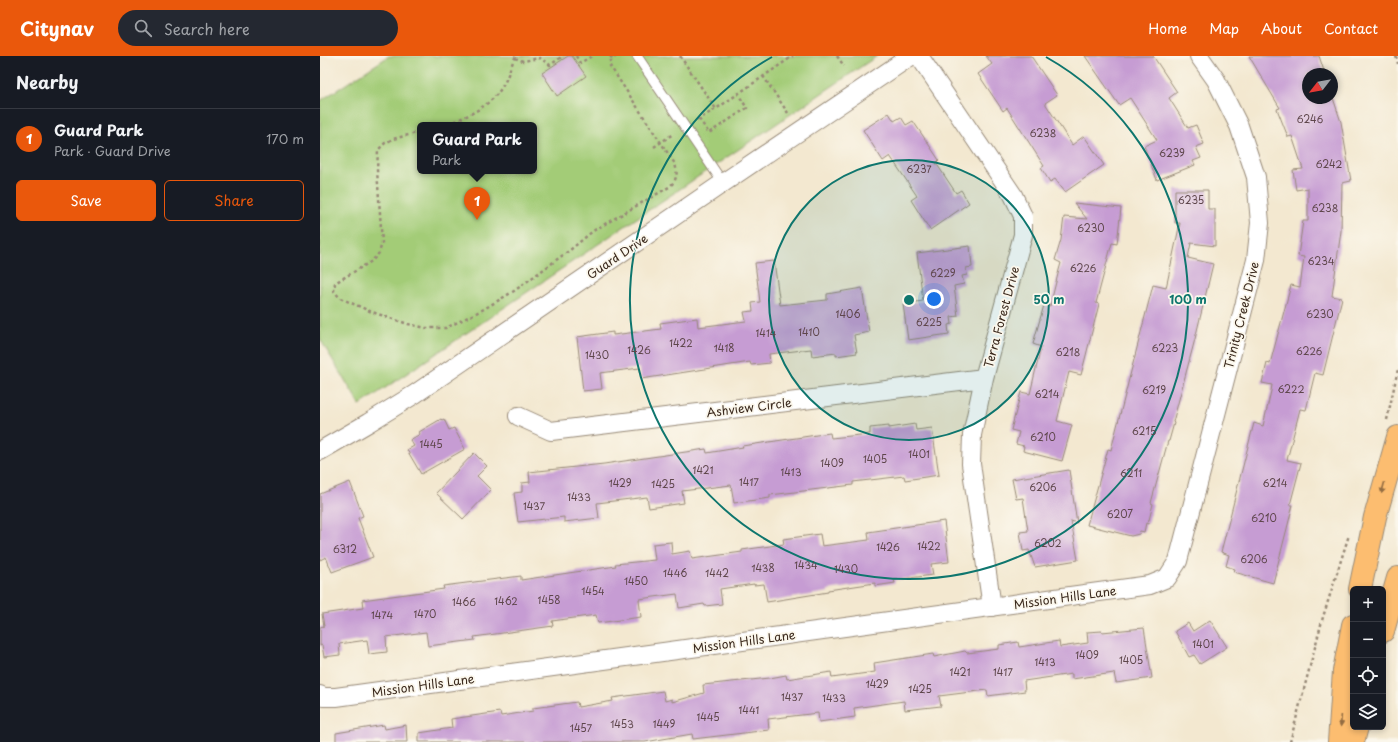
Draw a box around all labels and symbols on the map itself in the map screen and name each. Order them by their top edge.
north arrow [1302,68,1338,104]
house number: 6246 [1297,111,1323,126]
house number: 6238 [1030,125,1056,140]
house number: 6239 [1159,145,1185,160]
house number: 6242 [1316,156,1342,171]
house number: 6237 [906,161,932,176]
pin: 1 [464,187,490,220]
house number: 6235 [1178,192,1204,207]
house number: 6238 [1312,200,1338,215]
house number: 6230 [1077,220,1105,235]
street label: Guard Drive [583,229,652,283]
house number: 6234 [1308,253,1335,268]
house number: 6226 [1070,260,1096,275]
street label: Trinity Creek Drive [1219,260,1263,370]
street label: Terra Forest Drive [979,264,1023,370]
house number: 6229 [930,265,956,280]
your location [924,289,944,309]
text: 50 m [1033,290,1065,308]
text: 100 m [1169,290,1207,308]
centre of rings [902,293,916,307]
house number: 1406 [836,306,860,321]
house number: 6230 [1306,306,1334,321]
house number: 6225 [916,314,942,329]
house number: 1410 [798,324,820,339]
house number: 1414 [756,325,777,340]
house number: 1422 [669,335,693,350]
house number: 1418 [713,340,735,355]
house number: 6223 [1152,340,1178,355]
house number: 1426 [627,342,651,357]
house number: 6226 [1296,343,1322,358]
house number: 6218 [1056,344,1080,359]
house number: 1430 [585,347,609,362]
house number: 6222 [1277,381,1305,396]
house number: 6219 [1142,382,1166,397]
house number: 6214 [1035,386,1060,401]
street label: Ashview Circle [705,393,793,421]
house number: 6215 [1132,423,1156,438]
house number: 6210 [1030,429,1056,444]
house number: 1445 [419,436,443,451]
house number: 1401 [908,446,930,461]
house number: 1405 [863,451,887,466]
house number: 1409 [820,455,844,470]
house number: 1421 [693,462,714,477]
house number: 1413 [780,464,802,479]
house number: 6211 [1120,465,1142,480]
house number: 1417 [739,474,759,489]
house number: 1429 [608,475,632,490]
house number: 6214 [1263,475,1288,490]
house number: 1425 [651,476,675,491]
house number: 6206 [1029,479,1057,494]
one-way arrow [1380,482,1386,494]
house number: 1433 [567,489,591,504]
house number: 1437 [523,498,545,513]
house number: 6207 [1107,506,1133,521]
house number: 6210 [1251,510,1277,525]
house number: 6202 [1034,535,1062,550]
house number: 1422 [917,538,941,553]
house number: 1426 [876,539,900,554]
house number: 6312 [333,541,357,556]
house number: 6206 [1240,551,1268,566]
house number: 1434 [794,557,818,572]
house number: 1438 [751,560,775,575]
house number: 1430 [834,561,858,576]
house number: 1446 [663,565,687,580]
house number: 1442 [705,565,729,580]
house number: 1450 [624,573,648,588]
street label: Mission Hills Lane [1012,581,1118,613]
house number: 1454 [581,583,605,598]
house number: 1458 [538,592,560,607]
house number: 1462 [494,593,518,608]
house number: 1466 [452,594,476,609]
house number: 1470 [414,606,436,621]
house number: 1474 [371,607,393,622]
street label: Mission Hills Lane [691,625,797,657]
house number: 1401 [1192,636,1214,651]
house number: 1409 [1075,647,1099,662]
house number: 1405 [1119,652,1143,667]
house number: 1413 [1034,654,1056,669]
house number: 1421 [950,664,971,679]
house number: 1417 [993,664,1013,679]
street label: Mission Hills Lane [370,669,476,701]
house number: 1429 [865,676,889,691]
house number: 1425 [908,681,932,696]
house number: 1437 [781,689,803,704]
house number: 1433 [822,690,846,705]
house number: 1441 [739,702,760,717]
house number: 1445 [696,709,720,724]
one-way arrow [1337,715,1344,727]
house number: 1453 [610,716,634,731]
house number: 1449 [653,716,675,731]
house number: 1457 [570,720,593,735]

